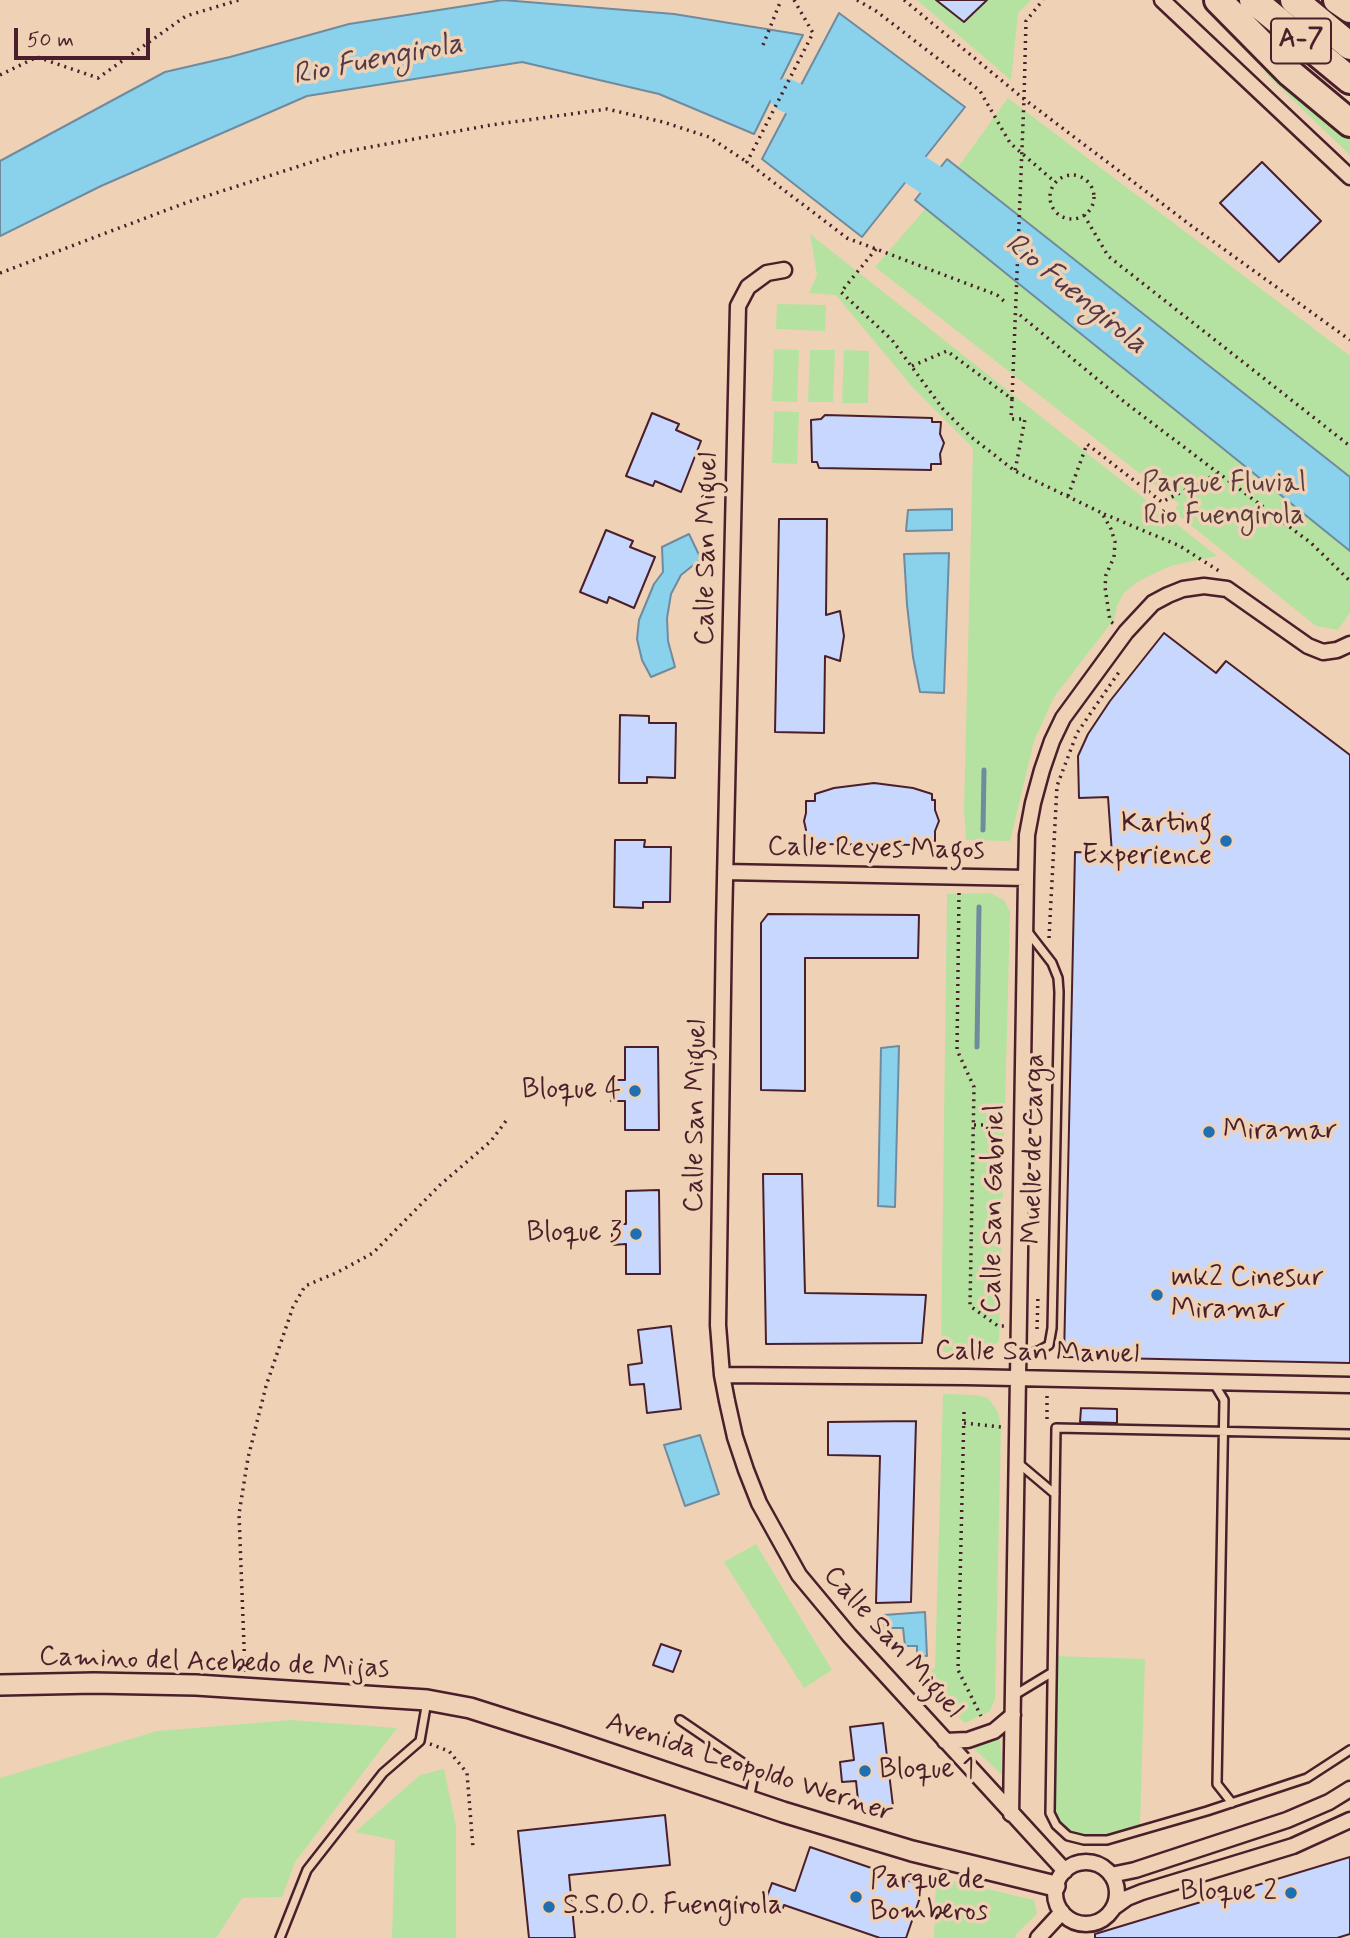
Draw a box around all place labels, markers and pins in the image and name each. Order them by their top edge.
place label: Karting Experience [1082,808,1212,874]
marker: Karting Experience [1218,833,1234,849]
place label: Bloque 4 [522,1074,621,1108]
marker: Bloque 4 [627,1083,643,1099]
place label: Miramar [1223,1115,1337,1149]
marker: Miramar [1201,1124,1217,1140]
place label: Bloque 3 [526,1217,622,1251]
marker: Bloque 3 [628,1226,644,1242]
place label: mk2 Cinesur Miramar [1171,1262,1324,1328]
marker: mk2 Cinesur Miramar [1149,1287,1165,1303]
place label: Bloque 1 [879,1754,974,1788]
marker: Bloque 1 [857,1763,873,1779]
place label: Parque de Bomberos [870,1864,988,1930]
place label: Bloque 2 [1180,1876,1277,1910]
marker: Bloque 2 [1283,1885,1299,1901]
marker: Parque de Bomberos [848,1889,864,1905]
place label: S.S.O.O. Fuengirola [563,1890,782,1924]
marker: S.S.O.O. Fuengirola [541,1899,557,1915]

